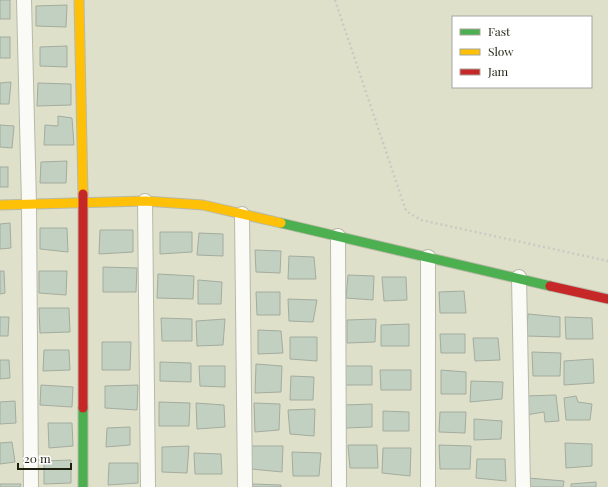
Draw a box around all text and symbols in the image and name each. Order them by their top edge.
legend [452,16,592,88]
text: Fast [488,23,511,39]
text: Slow [488,43,514,59]
text: Jam [487,63,509,79]
scale bar [18,445,71,471]
text: 20 m [24,450,51,466]

